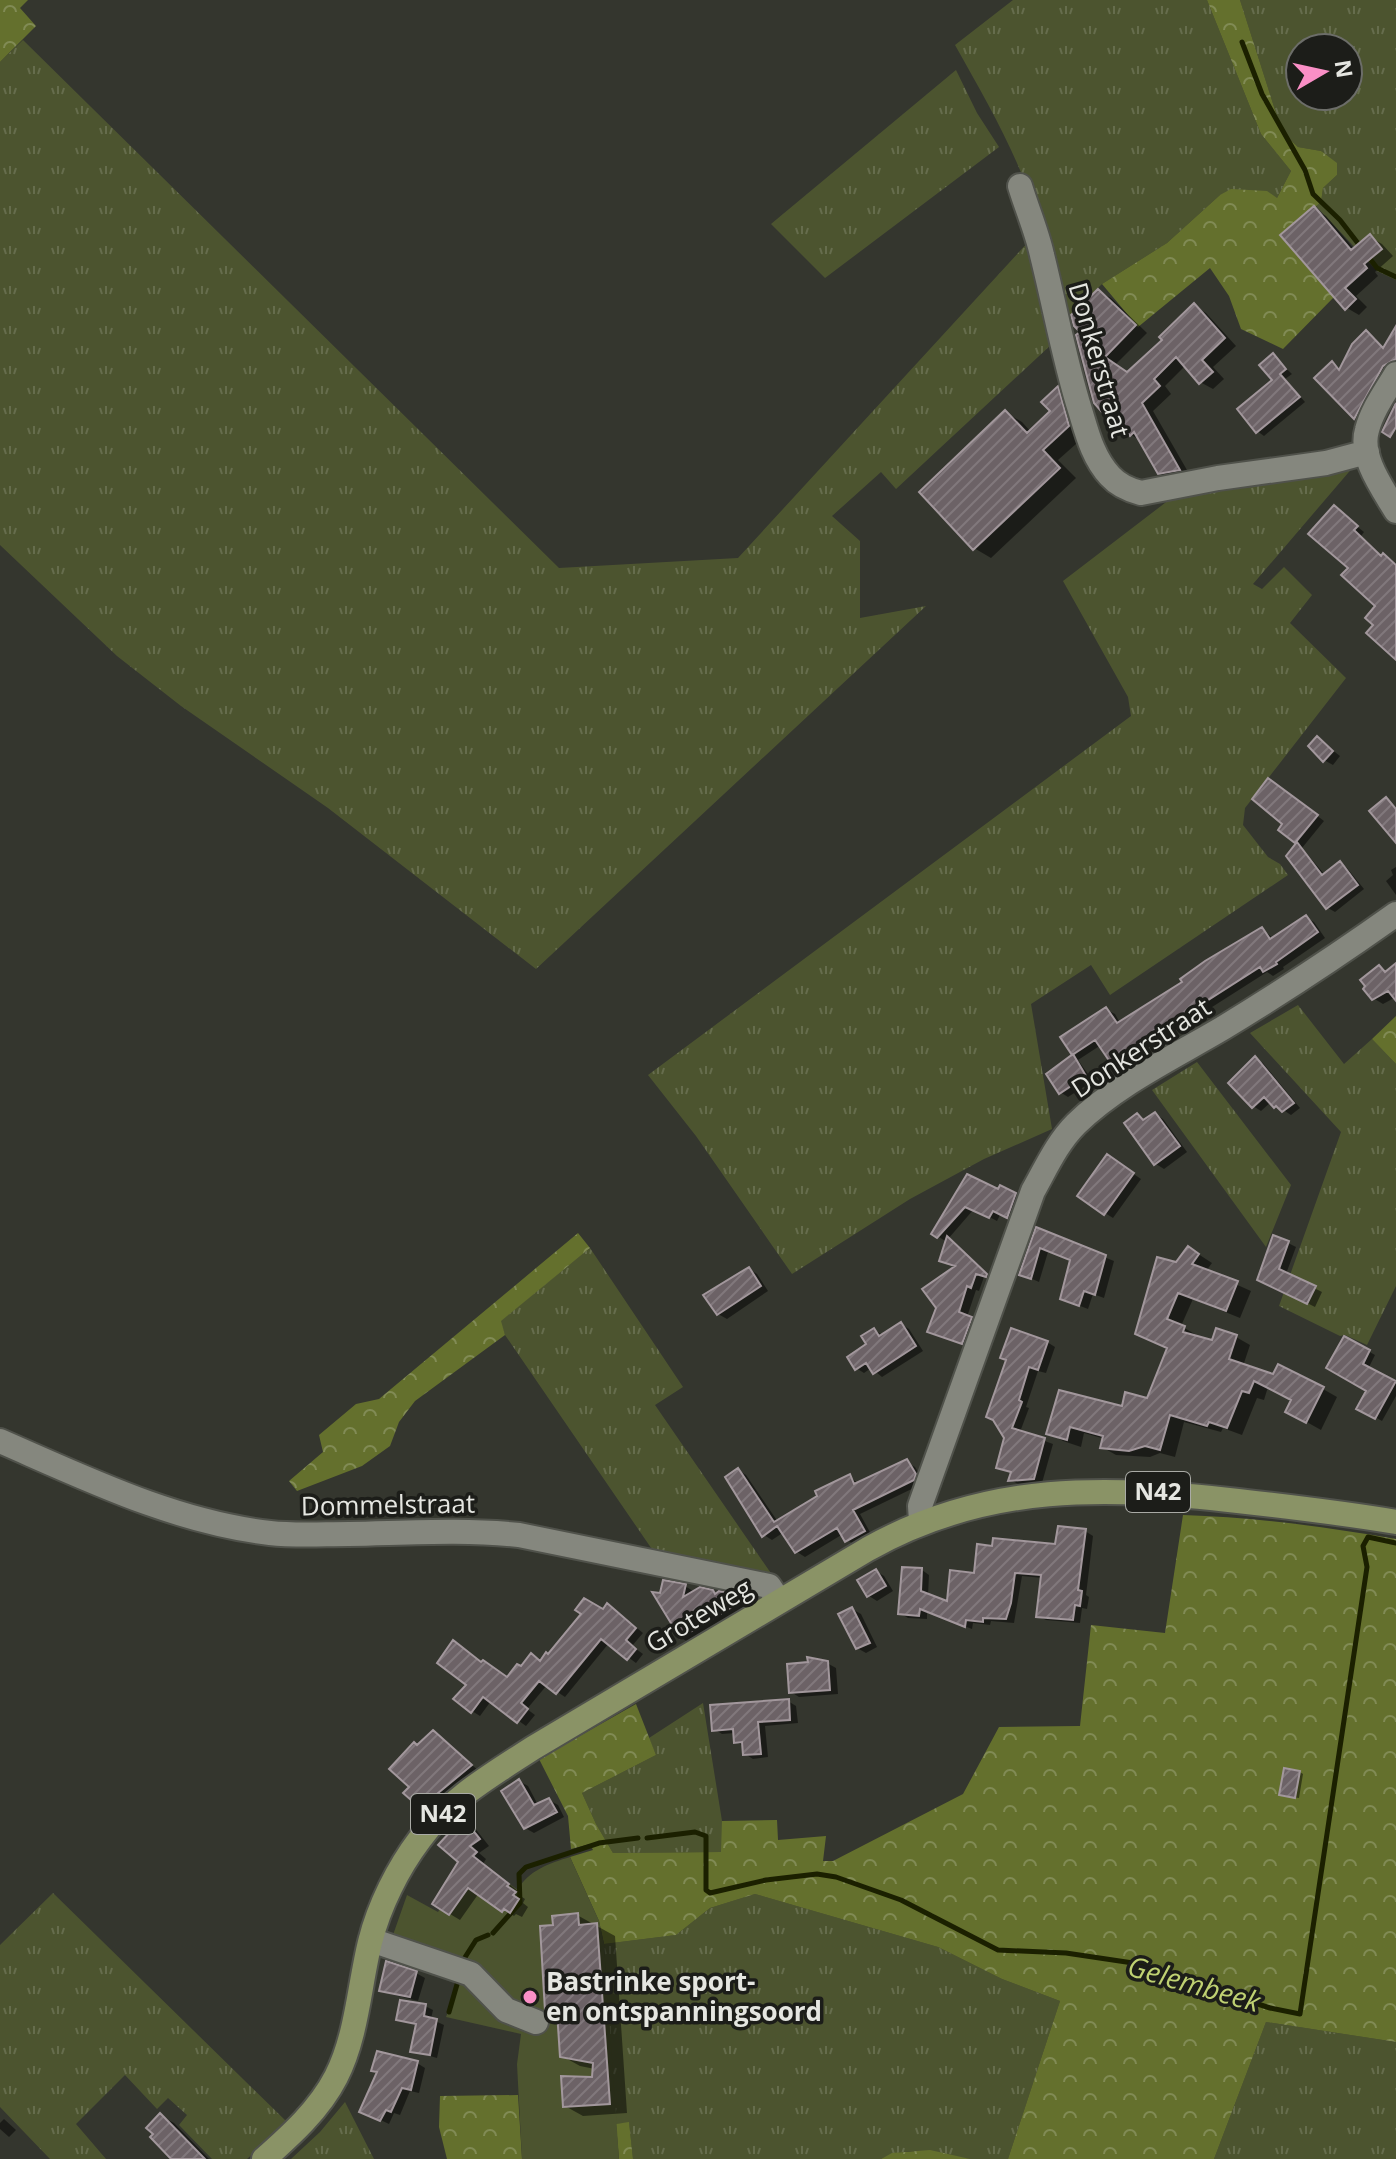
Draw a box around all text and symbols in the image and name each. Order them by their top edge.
north arrow [1284,32,1364,112]
text: N [1329,58,1361,80]
street label: Donkerstraat [1061,278,1139,441]
street label: Donkerstraat [1064,989,1217,1106]
road number: N42 [1126,1472,1190,1512]
street label: Dommelstraat [301,1484,475,1524]
street label: Groteweg [639,1569,758,1661]
road number: N42 [411,1794,475,1834]
water label: Gelembeek [1124,1946,1266,2020]
place label: Bastrinke sport- en ontspanningsoord [546,1963,822,2029]
marker: Bastrinke sport- en ontspanningsoord [521,1988,539,2006]

